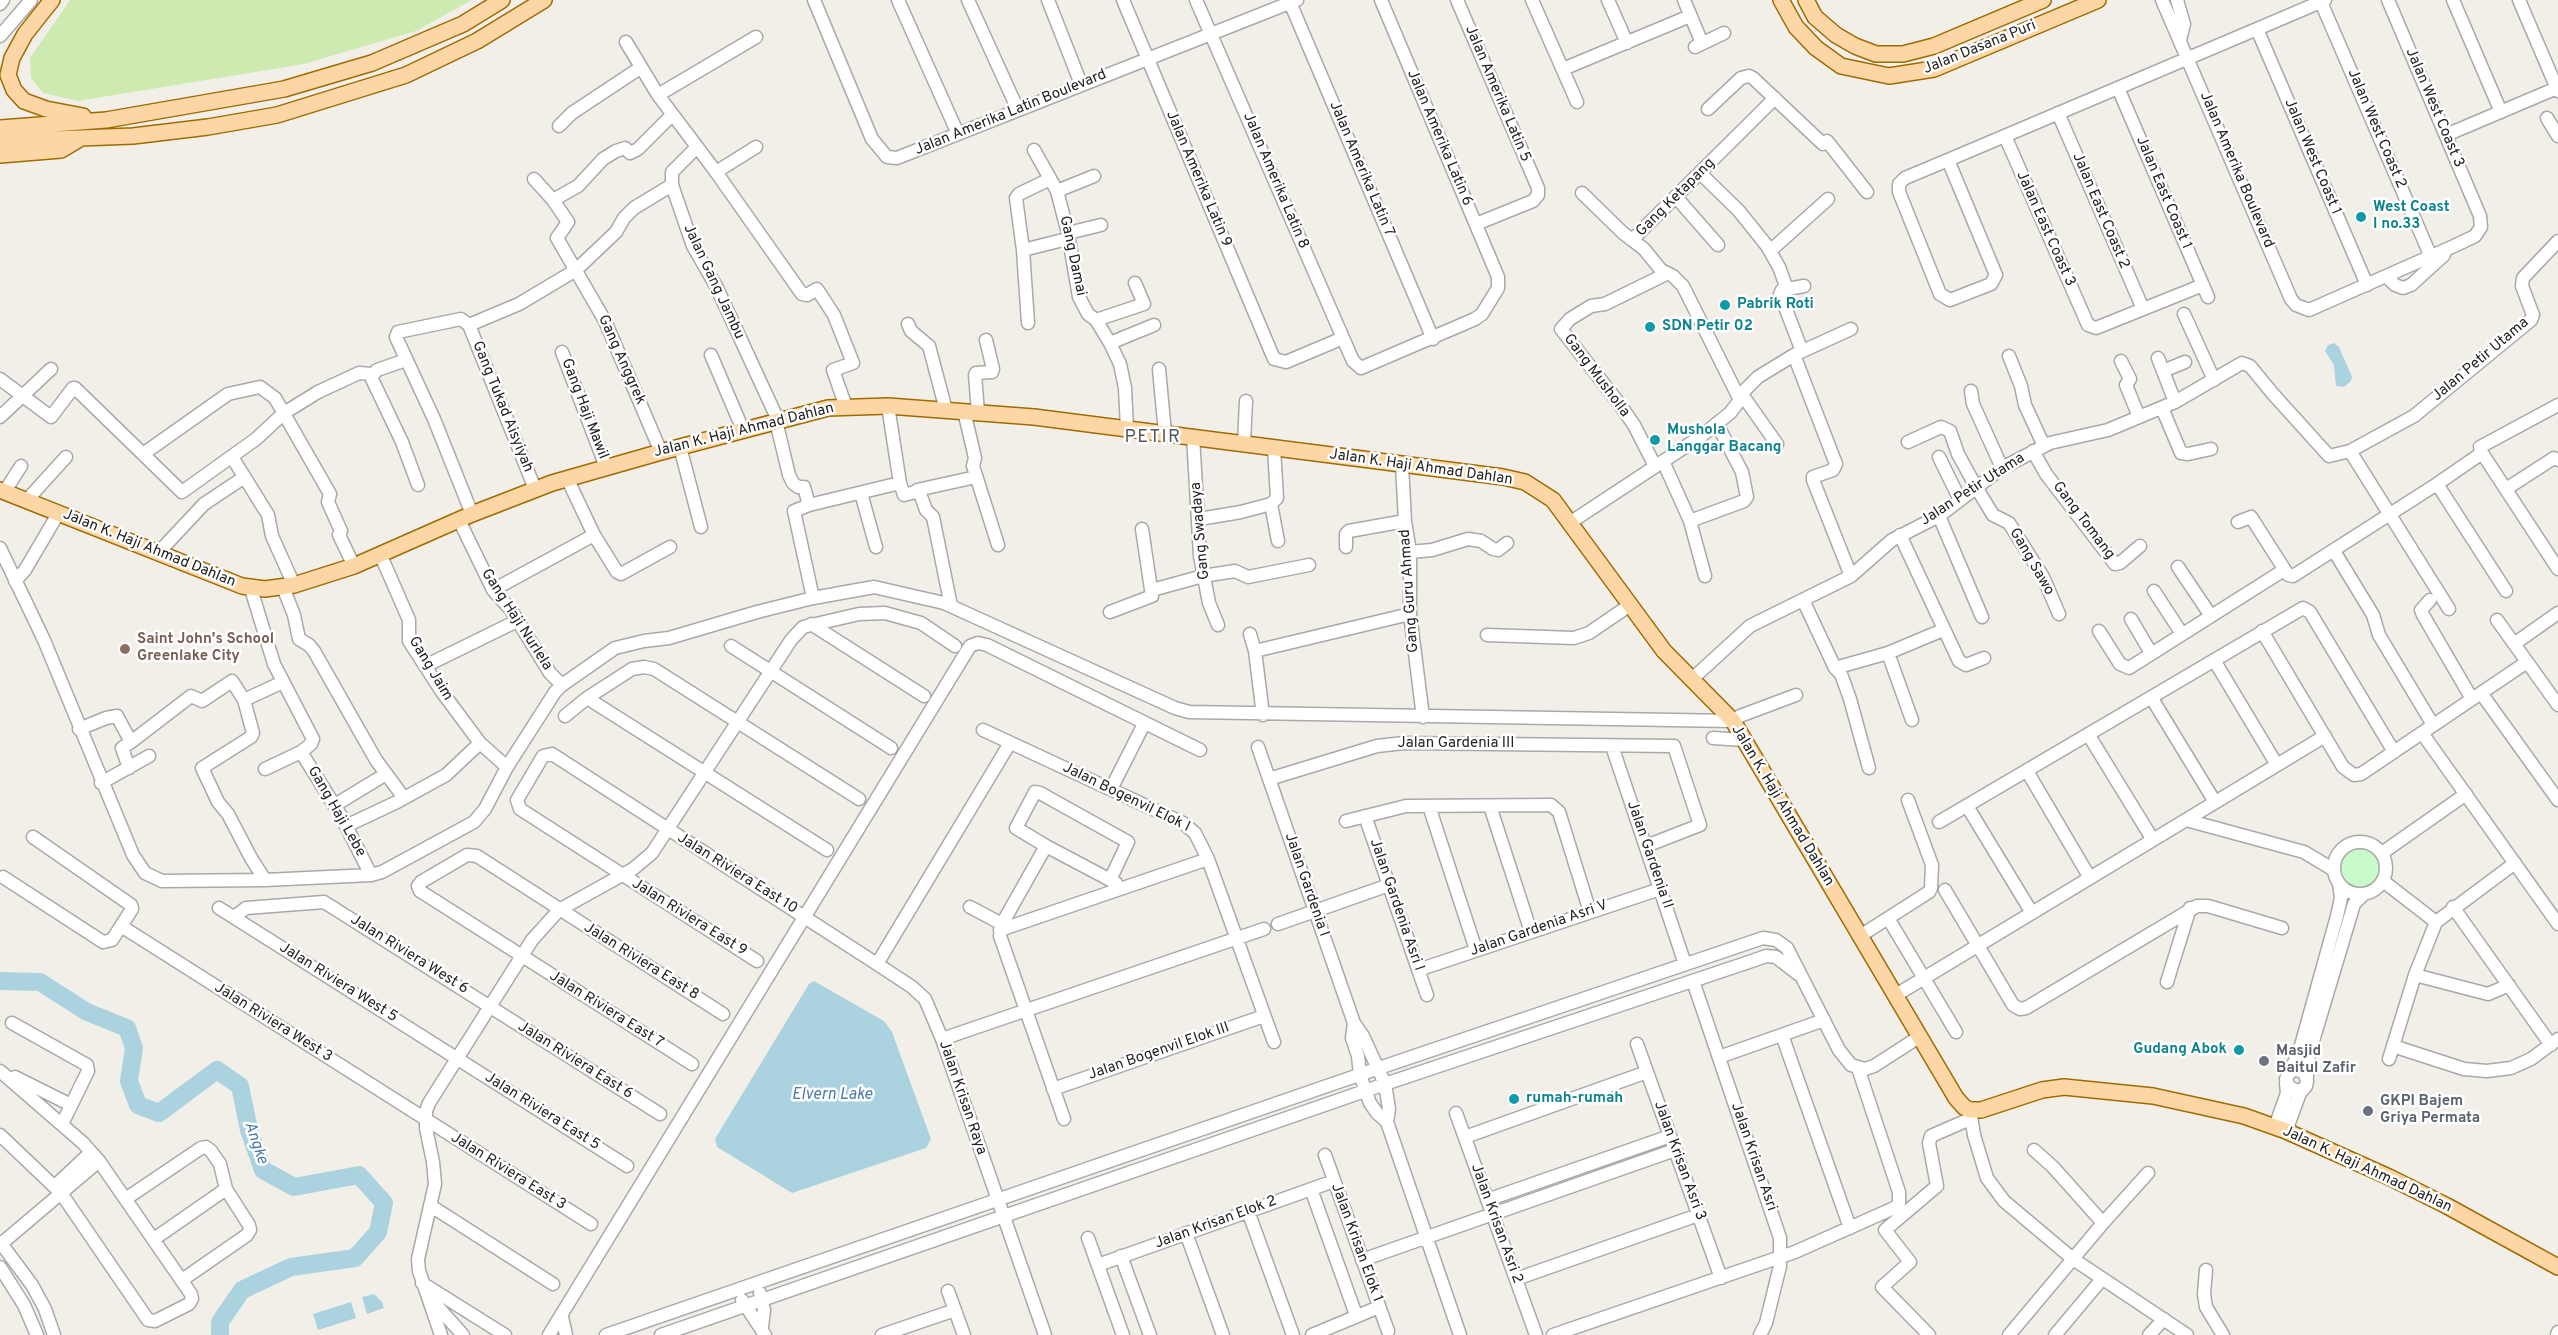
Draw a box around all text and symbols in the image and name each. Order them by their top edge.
street label: Jalan Dasana Puri [1921,17,2039,79]
street label: Jalan Amerika Latin 5 [1460,23,1534,165]
street label: Jalan West Coast 3 [2401,46,2467,170]
street label: Jalan Amerika Latin Boulevard [913,66,1109,160]
street label: Jalan Amerika Latin 6 [1402,67,1476,209]
street label: Jalan West Coast 2 [2343,67,2409,191]
street label: Jalan Amerika Boulevard [2195,89,2277,251]
street label: Jalan West Coast 1 [2279,96,2345,218]
street label: Jalan Amerika Latin 7 [1324,99,1398,239]
street label: Jalan Amerika Latin 9 [1161,108,1235,250]
street label: Jalan Amerika Latin 8 [1238,110,1312,252]
street label: Jalan East Coast 1 [2131,134,2195,252]
street label: Jalan East Coast 2 [2067,150,2133,272]
street label: Gang Ketapang [1633,155,1719,241]
street label: Jalan East Coast 3 [2011,169,2079,289]
place label: West Coast I no.33 [2373,199,2450,234]
marker: West Coast I no.33 [2354,210,2368,224]
street label: Gang Damai [1055,214,1089,298]
street label: Jalan Gang Jambu [678,222,748,342]
place label: Pabrik Roti [1737,296,1814,314]
marker: Pabrik Roti [1718,298,1732,312]
street label: Gang Anggrek [593,312,649,408]
street label: Jalan Petir Utama [2429,314,2533,406]
place label: SDN Petir 02 [1662,318,1753,336]
marker: SDN Petir 02 [1643,320,1657,334]
street label: Gang Musholla [1559,331,1633,421]
street label: Gang Tukad Aisyiyah [467,339,537,475]
street label: Gang Haji Mawil [557,356,611,462]
street label: Jalan K. Haji Ahmad Dahlan [652,400,836,462]
place label: Mushola Langgar Bacang [1667,422,1782,457]
district label: PETIR [1124,427,1182,449]
marker: Mushola Langgar Bacang [1648,433,1662,447]
street label: Jalan K. Haji Ahmad Dahlan [1328,446,1514,490]
street label: Jalan Petir Utama [1918,450,2028,530]
street label: Gang Tomang [2048,479,2118,563]
street label: Gang Swadaya [1188,481,1214,581]
street label: Jalan K. Haji Ahmad Dahlan [60,506,238,592]
street label: Gang Sawo [2005,525,2057,599]
street label: Gang Guru Ahmad [1397,529,1423,653]
street label: Gang Haji Nurlela [477,566,555,674]
place label: Saint John's School Greenlake City [137,631,274,666]
street label: Gang Jaim [404,634,456,704]
marker: Saint John's School Greenlake City [118,642,132,656]
street label: Jalan K. Haji Ahmad Dahlan [1727,722,1837,890]
street label: Jalan Gardenia III [1398,735,1514,753]
street label: Jalan Bogenvil Elok I [1059,759,1193,837]
street label: Gang Haji Lebe [303,763,369,861]
street label: Jalan Gardenia II [1622,799,1676,911]
street label: Jalan Riviera East 10 [673,830,801,918]
street label: Jalan Gardenia I [1280,831,1332,939]
street label: Jalan Gardenia Asri I [1365,836,1427,974]
street label: Jalan Riviera East 9 [628,875,750,961]
street label: Jalan Gardenia Asri V [1468,897,1610,961]
street label: Jalan Riviera West 6 [347,911,471,999]
street label: Jalan Riviera East 8 [580,919,702,1005]
street label: Jalan Riviera West 5 [276,939,400,1027]
street label: Jalan Riviera East 7 [546,968,666,1052]
street label: Jalan Riviera West 3 [211,979,335,1067]
street label: Jalan Riviera East 6 [514,1018,636,1104]
street label: Jalan Bogenvil Elok III [1086,1019,1232,1085]
street label: Jalan Krisan Raya [934,1038,990,1158]
place label: Gudang Abok [2133,1041,2227,1059]
marker: Gudang Abok [2232,1043,2246,1057]
place label: Masjid Baitul Zafir [2276,1043,2356,1078]
marker: Masjid Baitul Zafir [2257,1054,2271,1068]
street label: Jalan Riviera East 5 [481,1069,603,1155]
water label: Elvern Lake [792,1086,872,1106]
place label: rumah-rumah [1526,1090,1623,1108]
marker: rumah-rumah [1507,1092,1521,1106]
place label: GKPI Bajem Griya Permata [2380,1093,2480,1128]
street label: Jalan Krisan Asri 3 [1649,1099,1709,1223]
street label: Jalan Krisan Asri [1726,1101,1780,1213]
marker: GKPI Bajem Griya Permata [2361,1104,2375,1118]
water label: Angke [239,1119,271,1167]
street label: Jalan K. Haji Ahmad Dahlan [2279,1123,2455,1217]
street label: Jalan Riviera East 3 [447,1129,569,1215]
street label: Jalan Krisan Asri 2 [1466,1162,1526,1286]
street label: Jalan Krisan Elok 1 [1326,1181,1386,1305]
street label: Jalan Krisan Elok 2 [1153,1193,1279,1253]

